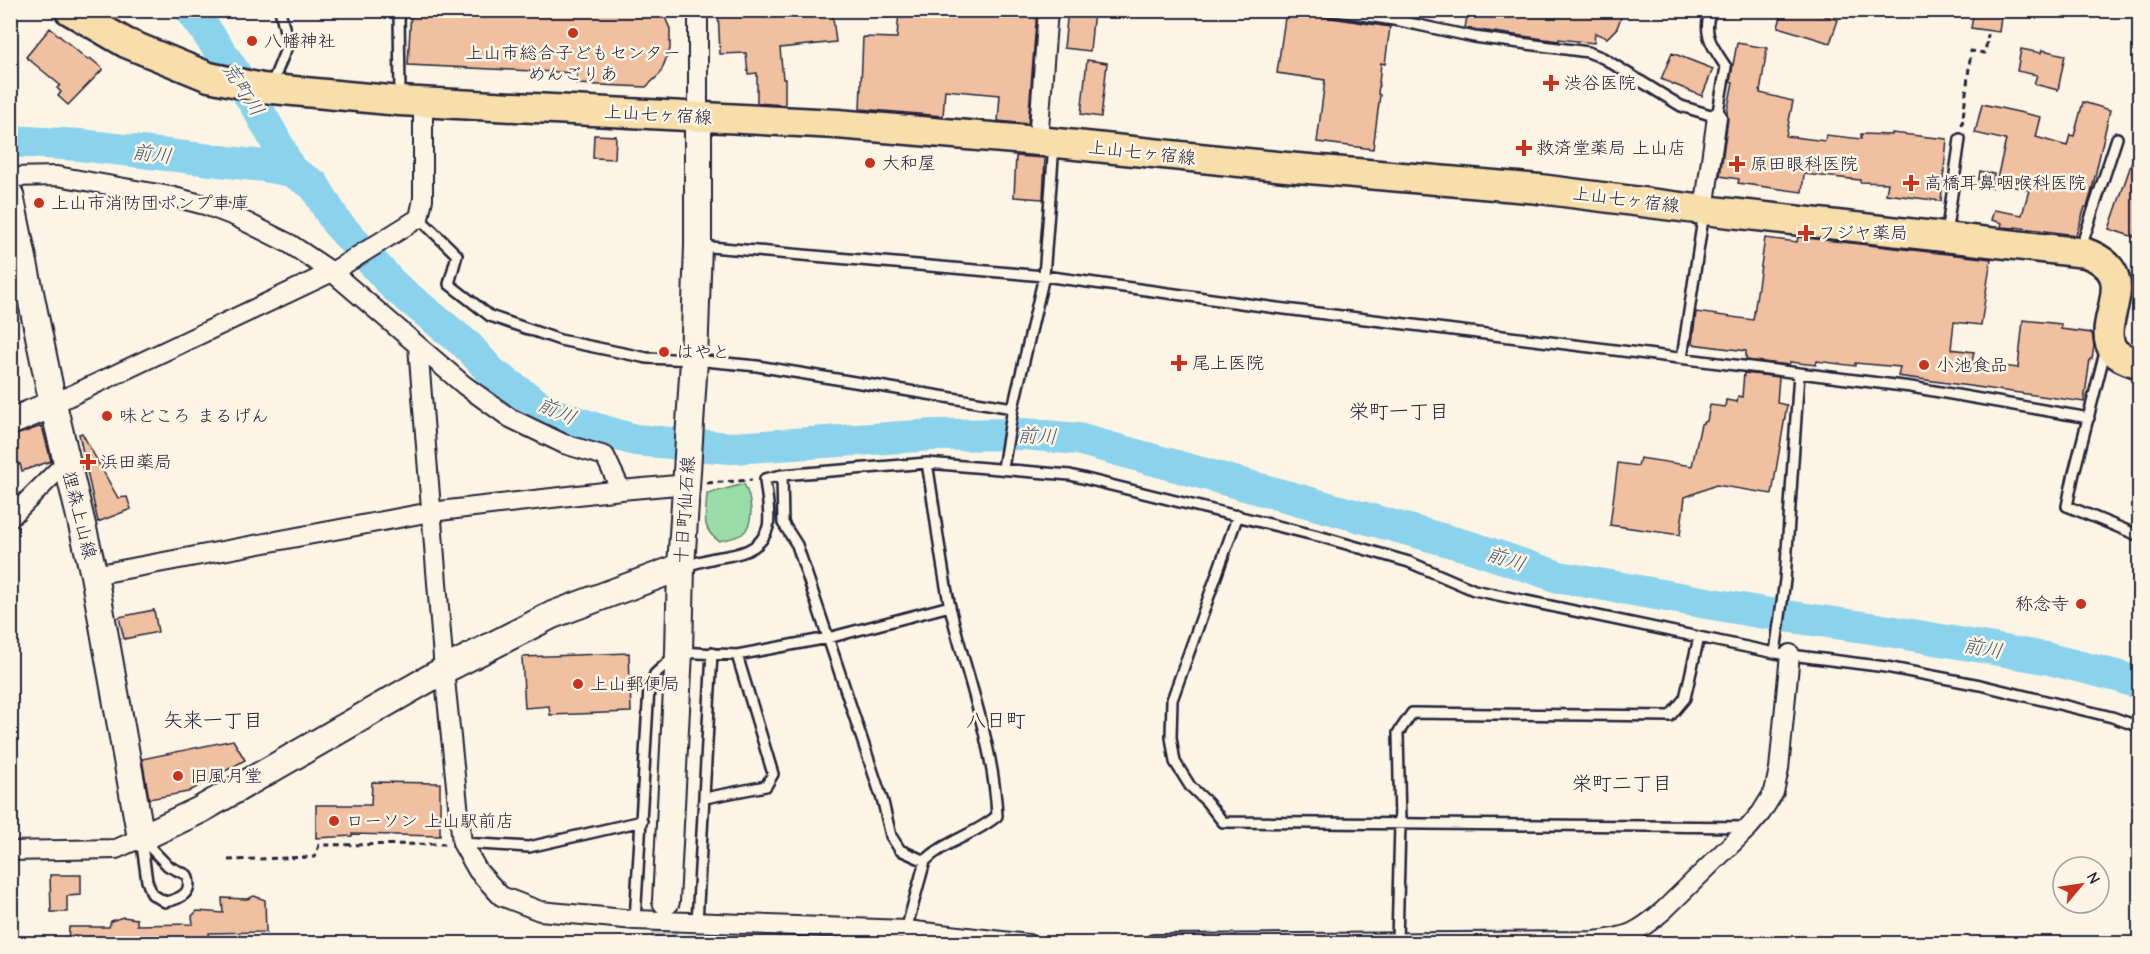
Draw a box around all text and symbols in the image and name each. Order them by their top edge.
marker: 上山市総合子どもセンター めんごりあ [566,26,580,40]
place label: 八幡神社 [264,31,336,52]
marker: 八幡神社 [245,34,259,48]
place label: 上山市総合子どもセンター めんごりあ [465,43,681,85]
water label: 荒町川 [217,58,269,120]
place label: 渋谷医院 [1564,73,1636,94]
marker: 渋谷医院 [1542,74,1560,92]
street label: 上山七ヶ宿線 [604,102,712,128]
street label: 上山七ヶ宿線 [1087,137,1197,169]
place label: 救済堂薬局 上山店 [1536,138,1686,159]
water label: 前川 [131,140,173,168]
marker: 救済堂薬局 上山店 [1517,141,1531,155]
place label: 大和屋 [882,153,936,174]
place label: 原田眼科医院 [1750,154,1858,175]
marker: 原田眼科医院 [1728,155,1746,173]
marker: 大和屋 [863,156,877,170]
place label: 高橋耳鼻咽喉科医院 [1924,173,2086,194]
marker: 高橋耳鼻咽喉科医院 [1902,174,1920,192]
street label: 上山七ヶ宿線 [1571,183,1681,217]
place label: 上山市消防団ポンプ車庫 [51,193,249,214]
marker: 上山市消防団ポンプ車庫 [32,196,46,210]
place label: フジヤ薬局 [1818,223,1908,244]
marker: フジヤ薬局 [1799,226,1813,240]
place label: はやと [676,342,730,363]
marker: はやと [657,345,671,359]
place label: 尾上医院 [1192,353,1264,374]
marker: 尾上医院 [1170,354,1188,372]
place label: 小池食品 [1936,355,2008,376]
marker: 小池食品 [1917,358,1931,372]
water label: 前川 [534,392,580,430]
district label: 栄町一丁目 [1349,400,1449,423]
place label: 味どころ まるげん [119,406,269,427]
marker: 味どころ まるげん [100,409,114,423]
water label: 前川 [1016,423,1058,449]
place label: 浜田薬局 [100,452,172,473]
marker: 浜田薬局 [81,455,95,469]
street label: 十日町仙石線 [671,455,699,565]
street label: 狸森上山線 [58,469,100,561]
water label: 前川 [1483,542,1529,576]
place label: 称念寺 [2015,594,2069,615]
marker: 称念寺 [2074,597,2088,611]
water label: 前川 [1961,633,2005,663]
place label: 上山郵便局 [590,674,680,695]
marker: 上山郵便局 [571,677,585,691]
district label: 矢来一丁目 [163,709,263,732]
district label: 八日町 [966,709,1026,732]
place label: 旧風月堂 [190,766,262,787]
marker: 旧風月堂 [171,769,185,783]
district label: 栄町二丁目 [1572,772,1672,795]
place label: ローソン 上山駅前店 [346,811,514,832]
marker: ローソン 上山駅前店 [327,814,341,828]
north arrow [2051,855,2111,915]
text: N [2083,869,2104,887]

